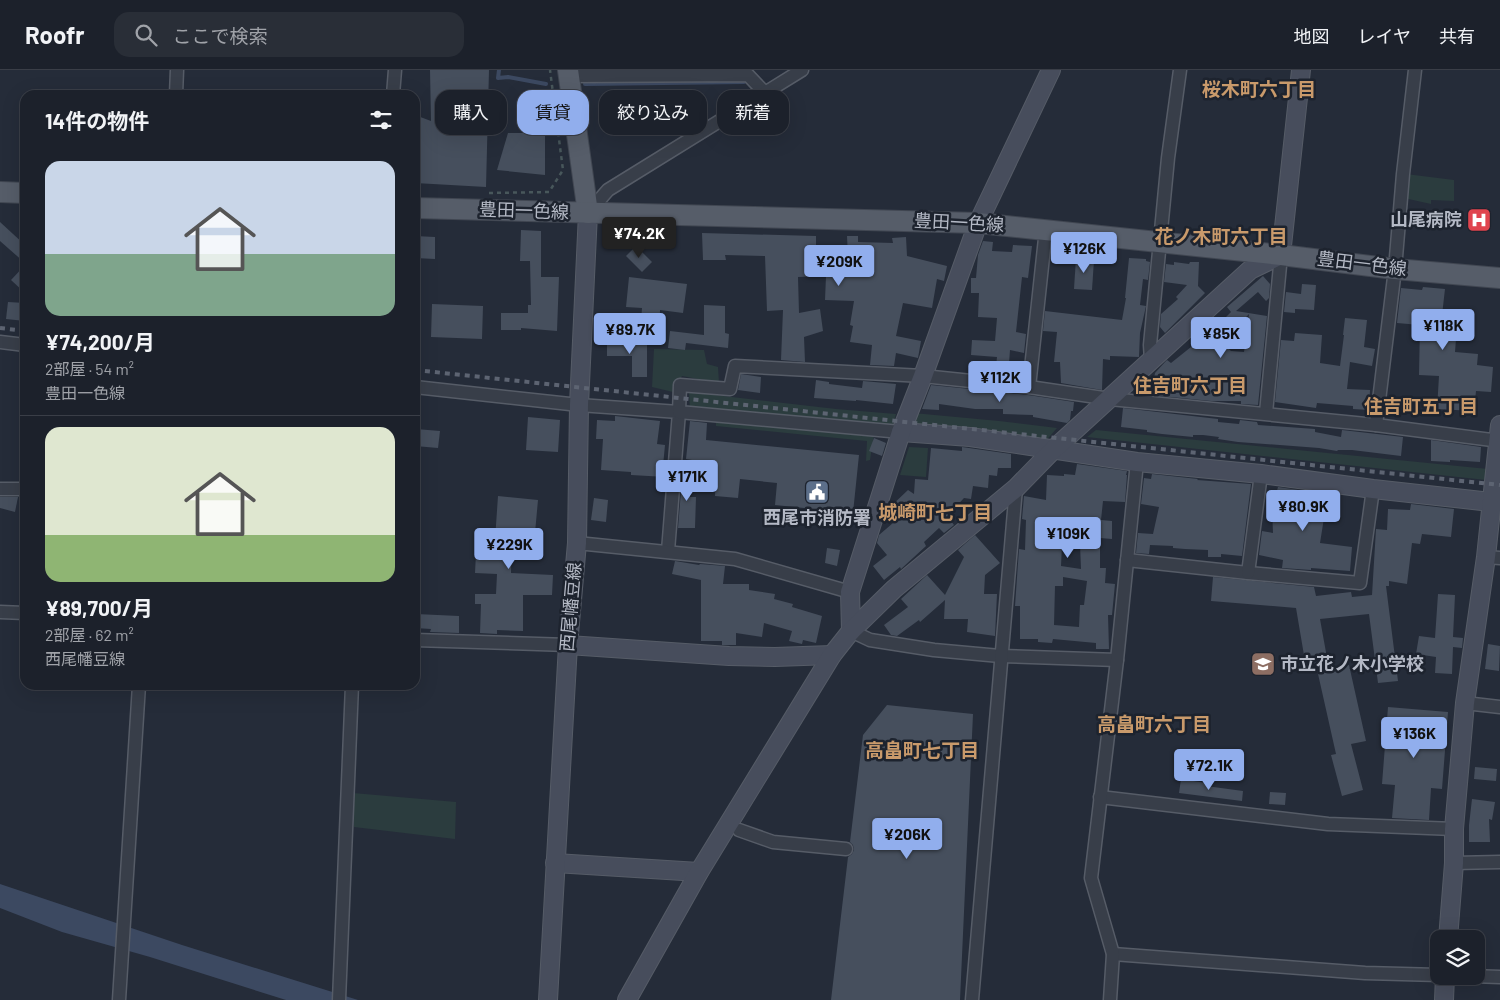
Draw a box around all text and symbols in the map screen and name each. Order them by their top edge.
search box [114,12,464,57]
text: Roofr [25,20,84,49]
icon: search [132,21,160,49]
text: ここで検索 [172,24,267,47]
text: 地図 [1294,25,1330,47]
text: レイヤ [1358,25,1411,47]
text: 共有 [1439,25,1475,47]
district label: 桜木町六丁目 [1202,77,1316,100]
chip: 購入 [435,90,507,135]
chip: 賃貸 [517,90,589,135]
chip: 絞り込み [599,90,707,135]
chip: 新着 [717,90,789,135]
icon: filters [367,106,395,134]
text: 14件の物件 [45,108,149,133]
icon: home [175,194,265,284]
street label: 豊田一色線 [479,197,569,223]
hospital icon: 山尾病院 [1466,207,1492,233]
place label: 山尾病院 [1390,208,1462,230]
street label: 豊田一色線 [914,209,1005,235]
pin: ¥74.2K [598,216,680,259]
text: ¥74.2K [613,223,665,242]
district label: 花ノ木町六丁目 [1154,224,1288,247]
pin: ¥126K [1049,232,1119,274]
text: ¥126K [1062,238,1106,257]
pin: ¥209K [804,244,874,287]
street label: 豊田一色線 [1316,247,1408,279]
text: ¥209K [815,251,863,270]
pin: ¥118K [1408,308,1478,351]
pin: ¥89.7K [589,312,671,355]
text: ¥118K [1422,315,1464,334]
pin: ¥85K [1191,316,1251,359]
text: ¥89.7K [605,319,655,338]
text: ¥85K [1202,323,1240,342]
text: ¥74,200/月 [45,329,155,354]
text: 2部屋 · 54 m² [45,359,134,378]
pin: ¥112K [965,360,1035,403]
text: ¥112K [979,367,1021,386]
district label: 住吉町六丁目 [1133,373,1247,396]
text: 豊田一色線 [45,383,125,402]
district label: 住吉町五丁目 [1364,394,1478,417]
icon: home [175,459,265,549]
pin: ¥171K [652,460,722,502]
text: ¥171K [667,466,707,485]
public building icon: 西尾市消防署 [804,479,830,505]
pin: ¥80.9K [1262,490,1344,532]
text: ¥80.9K [1277,496,1329,515]
district label: 城崎町七丁目 [878,500,992,523]
place label: 西尾市消防署 [763,506,871,528]
pin: ¥109K [1033,516,1103,559]
text: ¥109K [1046,523,1090,542]
pin: ¥229K [474,528,544,570]
text: ¥229K [485,534,533,553]
street label: 西尾幡豆線 [555,561,585,653]
text: ¥89,700/月 [45,595,153,620]
text: 2部屋 · 62 m² [45,625,134,644]
text: 西尾幡豆線 [45,649,125,668]
school or university icon: 市立花ノ木小学校 [1250,651,1276,677]
place label: 市立花ノ木小学校 [1280,652,1424,674]
district label: 高畠町六丁目 [1097,712,1211,735]
pin: ¥136K [1379,716,1449,759]
text: ¥136K [1392,723,1436,742]
district label: 高畠町七丁目 [865,738,979,761]
pin: ¥72.1K [1168,748,1250,791]
text: ¥72.1K [1185,755,1233,774]
pin: ¥206K [872,818,942,860]
text: ¥206K [883,824,931,843]
map controls [1430,930,1485,985]
button: layers [1430,930,1485,985]

